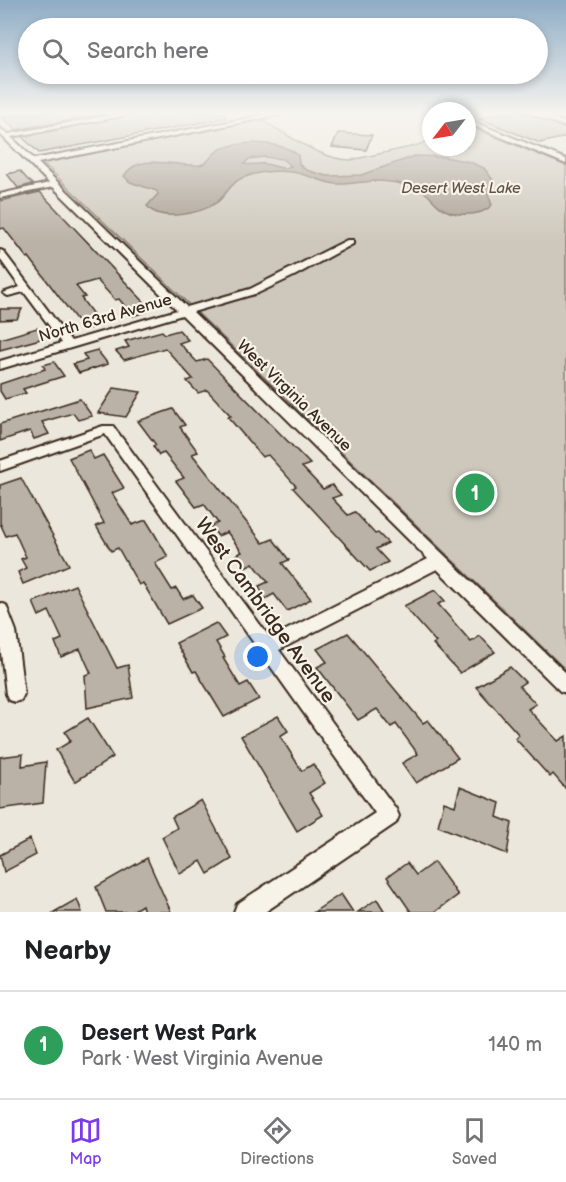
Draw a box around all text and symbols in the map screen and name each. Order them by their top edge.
search box [18,18,548,84]
icon: search [39,35,72,68]
text: Search here [87,38,209,65]
north arrow [422,102,476,156]
water label: Desert West Lake [401,179,521,198]
street label: North 63rd Avenue [37,290,175,347]
street label: West Virginia Avenue [233,337,356,456]
pin: 1 [456,470,494,516]
street label: West Cambridge Avenue [190,513,341,708]
your location [243,642,272,671]
text: Nearby [24,936,111,967]
text: Desert West Park [81,1020,257,1047]
text: 1 [39,1033,48,1057]
text: 140 m [488,1033,542,1057]
text: Park · West Virginia Avenue [81,1047,323,1071]
tab: Map [69,1114,102,1169]
tab: Directions [240,1114,314,1169]
tab: Saved [452,1114,497,1169]

